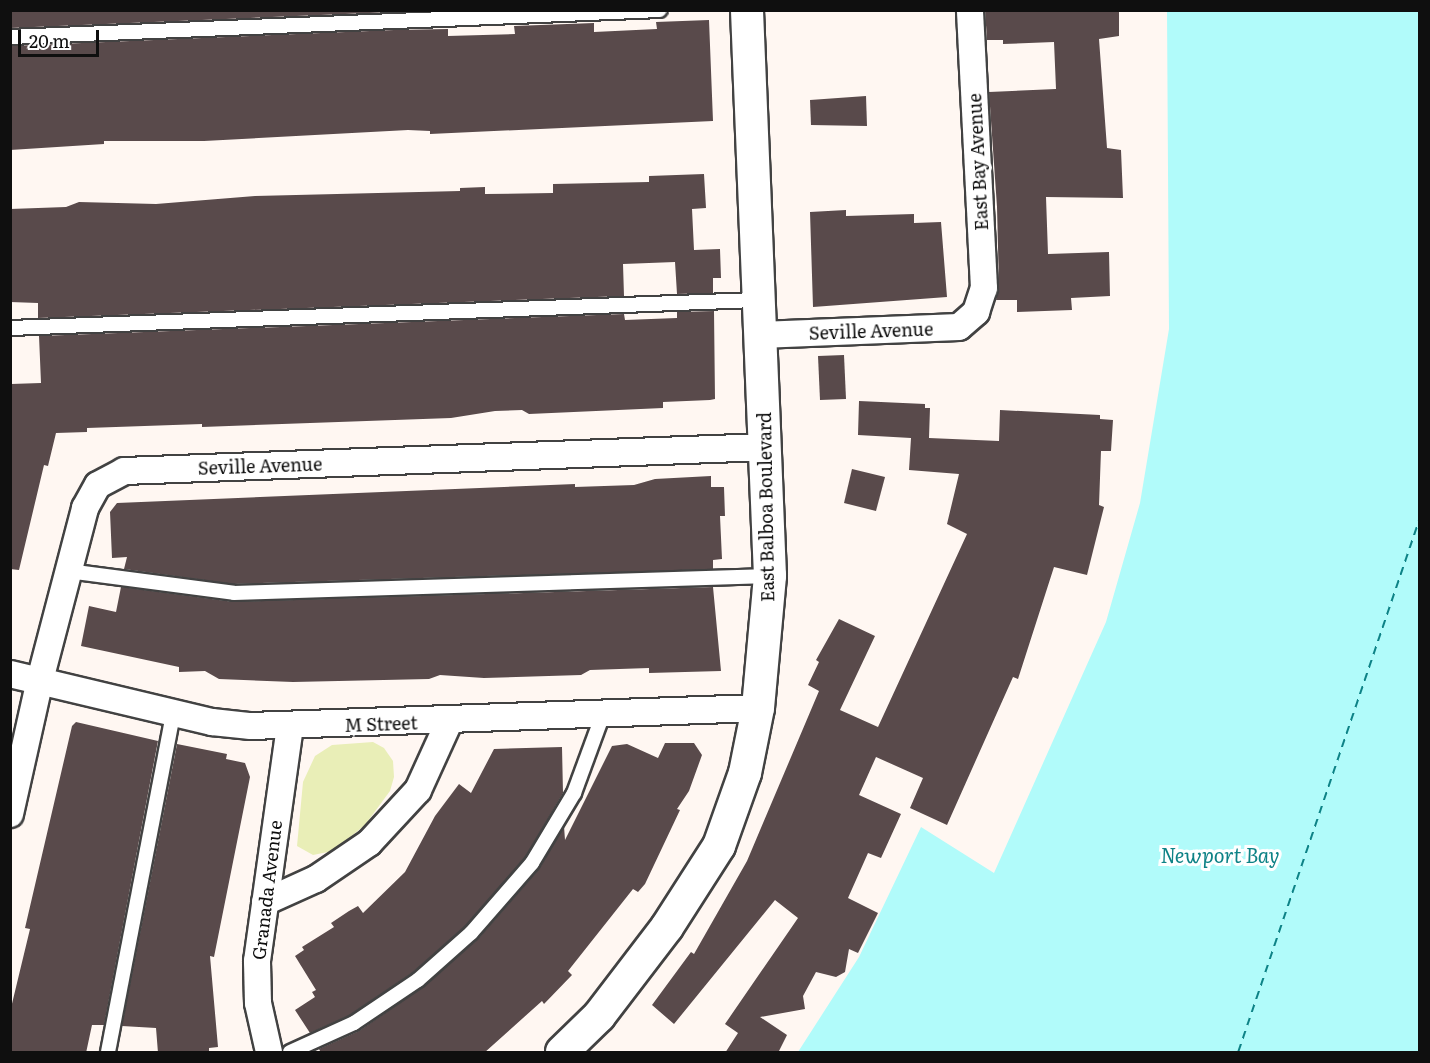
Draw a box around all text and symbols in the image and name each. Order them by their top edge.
scale bar [21,18,102,56]
text: 20 m [29,27,70,54]
street label: East Bay Avenue [964,93,992,231]
street label: Seville Avenue [808,318,934,344]
street label: East Balboa Boulevard [754,412,778,602]
street label: Seville Avenue [197,453,323,479]
street label: M Street [344,712,418,736]
street label: Granada Avenue [248,819,286,961]
water label: Newport Bay [1160,842,1280,866]

